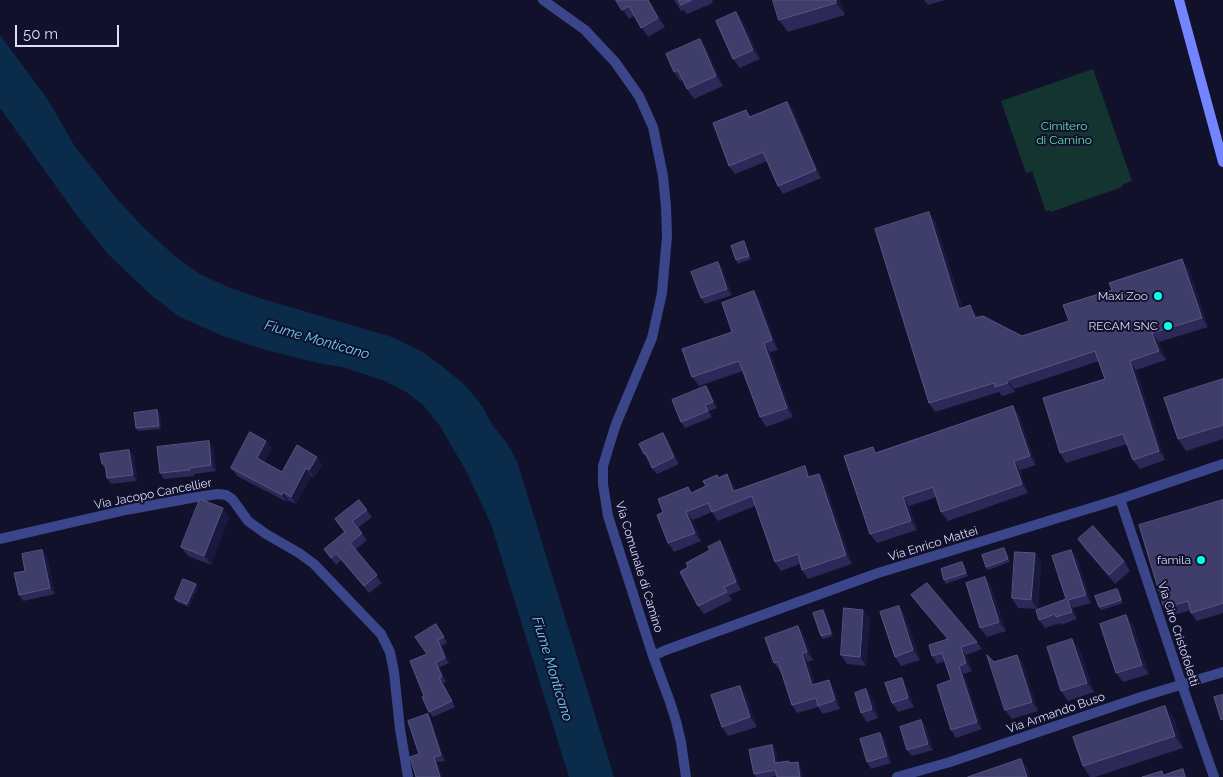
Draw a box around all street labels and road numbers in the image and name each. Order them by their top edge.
street label: Via Jacopo Cancellier [93,476,213,512]
street label: Via Comunale di Camino [612,500,666,634]
street label: Via Enrico Mattei [887,524,979,564]
street label: Via Ciro Cristofoletti [1154,580,1202,688]
street label: Via Armando Buso [1005,689,1107,737]

